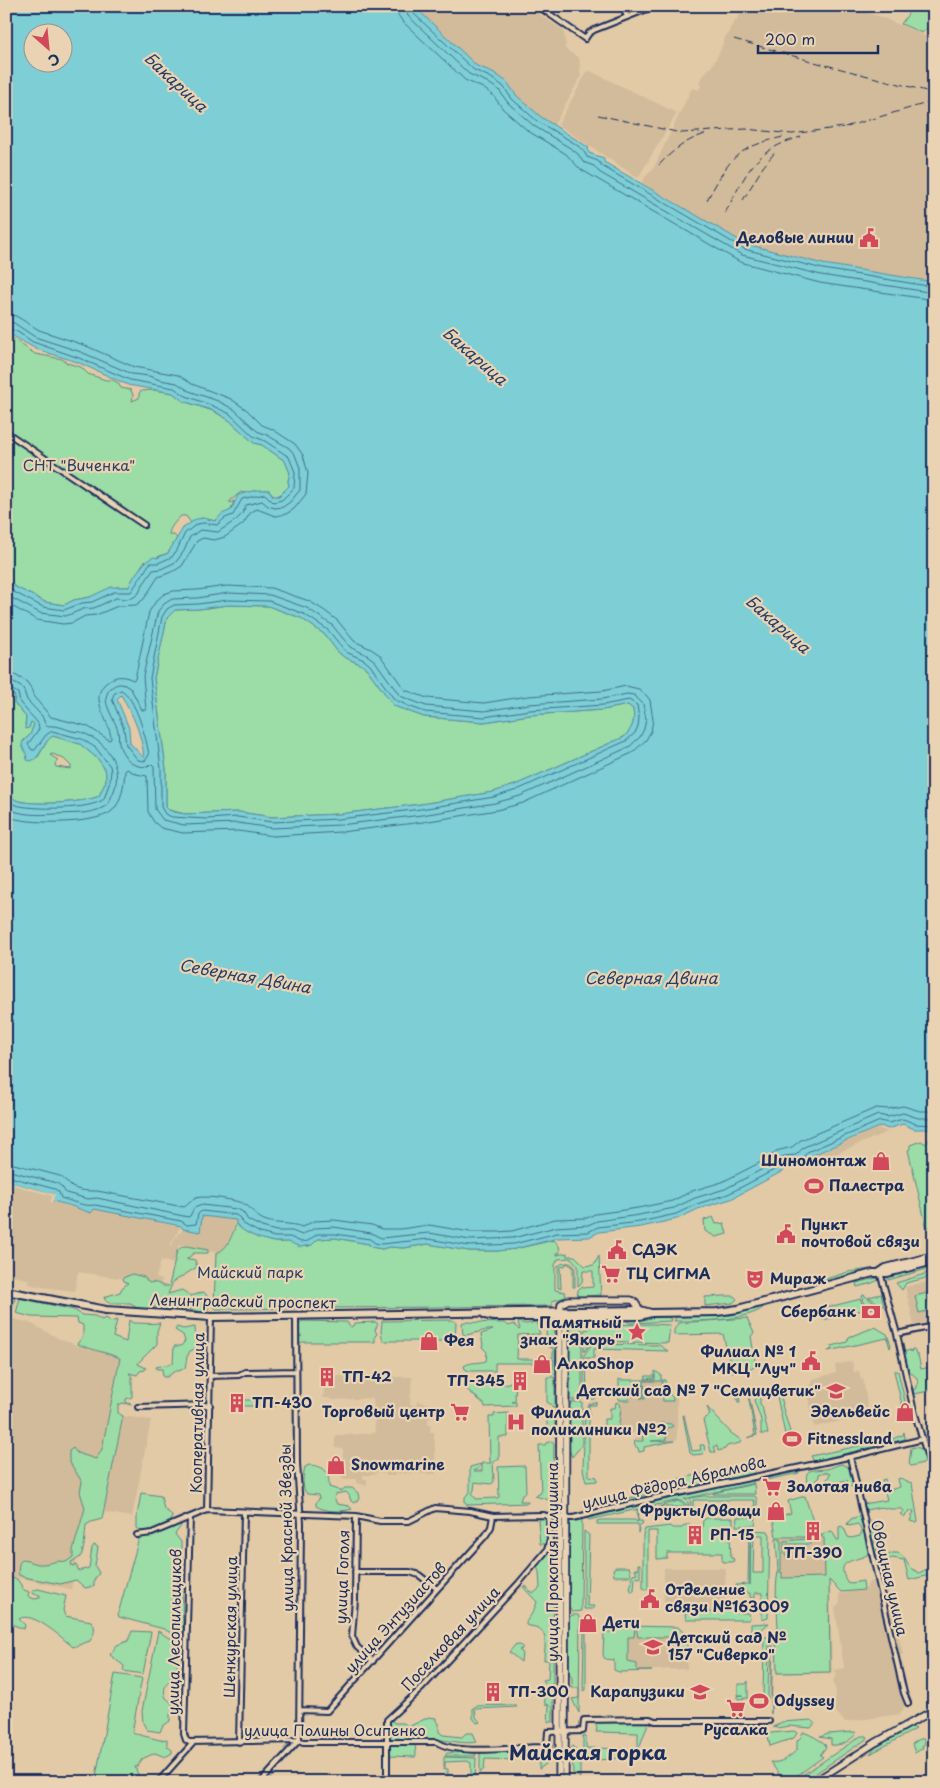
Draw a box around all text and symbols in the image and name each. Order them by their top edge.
north arrow [22,22,72,72]
scale bar [758,22,878,54]
text: 200 m [765,27,815,50]
water label: Бакарица [140,46,214,117]
text: С [45,48,64,72]
place label: Деловые линии [735,225,854,248]
public building icon: Деловые линии [858,227,880,249]
water label: Бакарица [438,320,514,391]
park label: СНТ "Виченка" [23,453,135,476]
water label: Бакарица [741,588,817,659]
water label: Северная Двина [178,952,314,999]
water label: Северная Двина [585,965,718,989]
place label: Шиномонтаж [761,1148,866,1171]
shop icon: Шиномонтаж [870,1150,892,1172]
place label: Палестра [829,1173,905,1196]
sports icon: Палестра [803,1175,825,1197]
place label: Пункт почтовой связи [801,1212,920,1252]
public building icon: Пункт почтовой связи [775,1223,797,1245]
place label: СДЭК [632,1237,677,1260]
public building icon: СДЭК [606,1239,628,1261]
park label: Майский парк [197,1260,303,1283]
place label: ТЦ СИГМА [626,1261,711,1284]
supermarket icon: ТЦ СИГМА [600,1263,622,1285]
place label: Мираж [770,1266,827,1289]
theatre icon: Мираж [744,1268,766,1290]
street label: Ленинградский проспект [150,1287,337,1314]
place label: Сбербанк [781,1299,856,1322]
bank icon: Сбербанк [860,1301,882,1323]
place label: Памятный знак "Якорь" [519,1310,622,1350]
place icon: Памятный знак "Якорь" [626,1321,648,1343]
place label: Фея [444,1328,475,1351]
shop icon: Фея [418,1330,440,1352]
street label: Кооперативная улица [184,1332,209,1494]
place label: Филиал № 1 МКЦ "Луч" [700,1339,796,1379]
public building icon: Филиал № 1 МКЦ "Луч" [800,1350,822,1372]
place label: АлкоShop [557,1351,634,1374]
shop icon: АлкоShop [531,1353,553,1375]
place label: ТП-42 [342,1364,392,1387]
building icon: ТП-42 [316,1366,338,1388]
place label: ТП-345 [447,1368,505,1391]
building icon: ТП-345 [509,1370,531,1392]
place label: Детский сад № 7 "Семицветик" [576,1378,821,1401]
school or university icon: Детский сад № 7 "Семицветик" [825,1380,847,1402]
place label: ТП-430 [252,1390,312,1413]
building icon: ТП-430 [226,1392,248,1414]
place label: Торговый центр [322,1399,445,1422]
place label: Эдельвейс [811,1399,890,1422]
place label: Филиал поликлиники №2 [531,1400,667,1440]
supermarket icon: Торговый центр [449,1401,471,1423]
shop icon: Эдельвейс [894,1401,916,1423]
hospital icon: Филиал поликлиники №2 [505,1411,527,1433]
place label: Fitnessland [807,1426,893,1449]
sports icon: Fitnessland [781,1428,803,1450]
street label: улица Красной Звезды [273,1444,298,1612]
street label: улица Фёдора Абрамова [580,1449,768,1514]
place label: Snowmarine [351,1452,445,1475]
shop icon: Snowmarine [325,1454,347,1476]
street label: улица Прокопия Галушина [540,1462,563,1662]
place label: Золотая нива [786,1474,893,1497]
supermarket icon: Золотая нива [761,1476,783,1498]
place label: Фрукты/Овощи [640,1498,761,1521]
shop icon: Фрукты/Овощи [765,1500,787,1522]
street label: Овощная улица [866,1517,915,1639]
building icon: ТП-390 [802,1520,824,1542]
place label: РП-15 [710,1522,755,1545]
building icon: РП-15 [684,1524,706,1546]
street label: улица Гоголя [328,1529,355,1625]
place label: ТП-390 [784,1540,842,1563]
street label: улица Лесопильщиков [161,1548,186,1715]
street label: Шенкурская улица [217,1555,242,1698]
street label: улица Энтузиастов [339,1556,451,1678]
place label: Отделение связи №163009 [665,1577,789,1617]
street label: Поселковая улица [395,1580,505,1696]
public building icon: Отделение связи №163009 [639,1588,661,1610]
place label: Дети [602,1610,640,1633]
shop icon: Дети [577,1612,599,1634]
place label: Детский сад № 157 "Сиверко" [667,1625,787,1665]
school or university icon: Детский сад № 157 "Сиверко" [642,1636,664,1658]
place label: ТП-300 [508,1679,569,1702]
place label: Карапузики [590,1679,685,1702]
building icon: ТП-300 [482,1681,504,1703]
school or university icon: Карапузики [689,1681,711,1703]
place label: Odyssey [774,1688,835,1711]
sports icon: Odyssey [748,1690,770,1712]
supermarket icon: Русалка [725,1697,747,1719]
place label: Русалка [704,1717,768,1740]
street label: улица Полины Осипенко [244,1718,426,1741]
district label: Майская горка [509,1737,668,1767]

